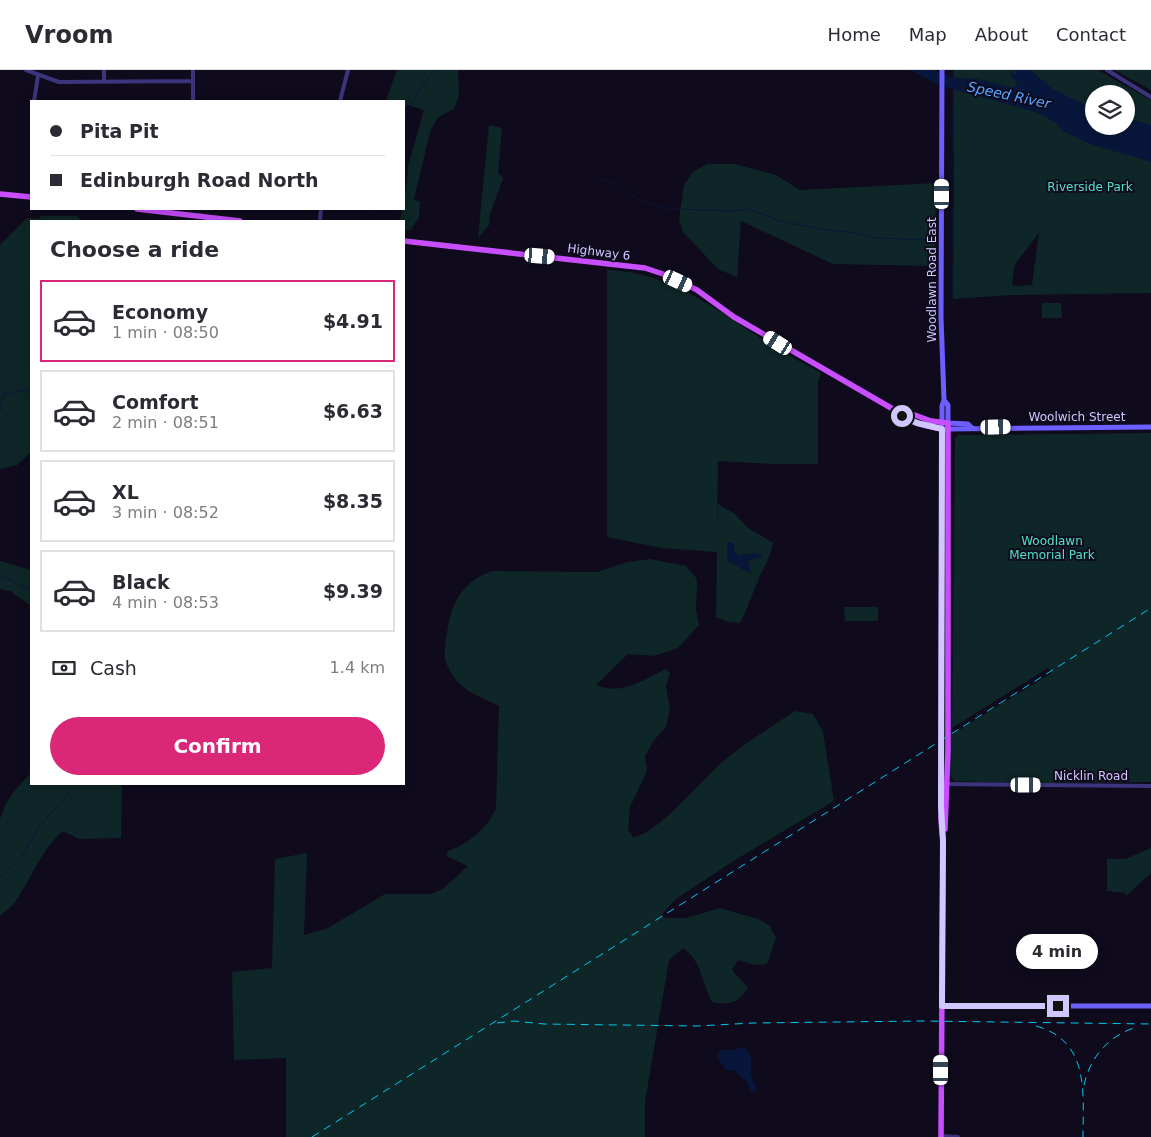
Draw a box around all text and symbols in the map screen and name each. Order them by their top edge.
text: Vroom [25,21,113,49]
text: Home [828,24,881,45]
text: Map [909,24,947,45]
text: About [975,24,1028,45]
text: Contact [1056,24,1126,45]
water label: Speed River [966,78,1053,112]
map controls [1085,85,1135,135]
button: layers [1085,85,1135,135]
text: Pita Pit [80,120,158,142]
text: Edinburgh Road North [80,169,319,191]
car [934,179,949,209]
park label: Riverside Park [1047,180,1133,194]
street label: Woodlawn Road East [925,217,939,343]
text: Choose a ride [50,237,219,262]
street label: Highway 6 [567,241,631,263]
car [524,247,555,265]
car [661,268,694,294]
icon: car [52,299,97,344]
text: Economy [112,301,208,323]
text: $4.91 [323,310,383,332]
text: 1 min · 08:50 [112,323,219,342]
car [761,329,794,357]
icon: car [52,389,97,434]
text: Comfort [112,391,199,413]
text: $6.63 [323,400,383,422]
route start [891,405,913,427]
street label: Woolwich Street [1029,410,1126,424]
text: 2 min · 08:51 [112,413,219,432]
car [980,419,1011,435]
icon: car [52,479,97,524]
text: XL [112,481,139,503]
text: $8.35 [323,490,383,512]
text: 3 min · 08:52 [112,503,219,522]
park label: Woodlawn Memorial Park [1009,534,1095,562]
icon: car [52,569,97,614]
text: Black [112,571,170,593]
text: $9.39 [323,580,383,602]
text: 4 min · 08:53 [112,593,219,612]
icon: cash [50,654,78,682]
text: Cash [90,657,137,679]
text: 1.4 km [330,658,385,677]
button: Confirm [50,717,385,775]
street label: Nicklin Road [1054,769,1128,783]
car [1011,778,1041,793]
callout: 4 min [1017,934,1099,968]
text: 4 min [1032,942,1082,961]
route end [1047,995,1069,1017]
car [933,1055,948,1085]

